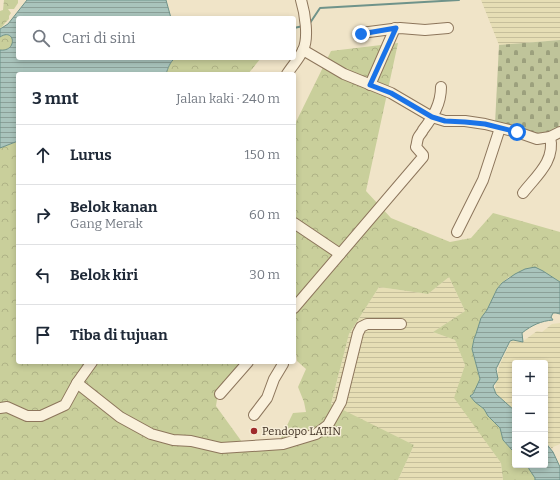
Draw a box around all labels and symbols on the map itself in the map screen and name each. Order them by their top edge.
route end [352,25,370,43]
route start [508,123,526,141]
place label: Pendopo LATIN [262,425,341,438]
marker: Pendopo LATIN [249,426,259,436]

